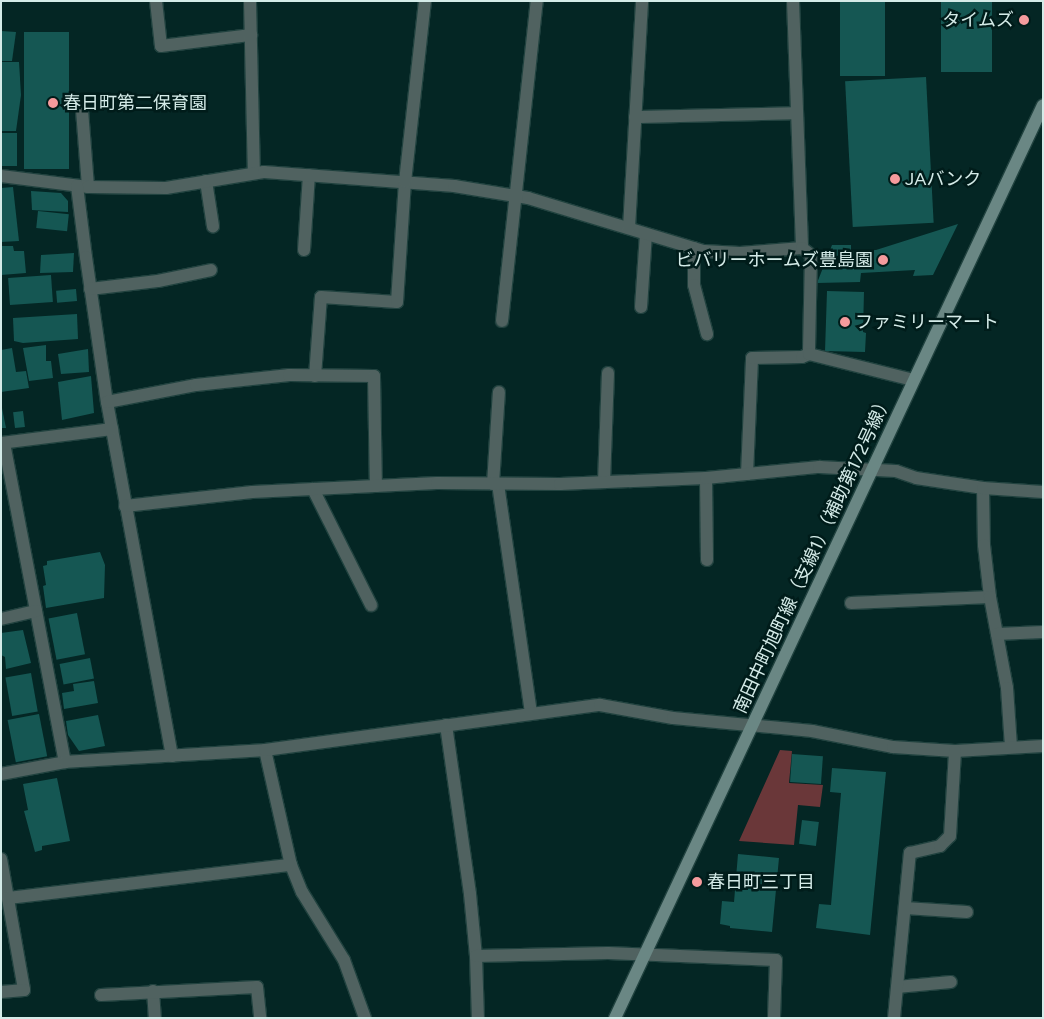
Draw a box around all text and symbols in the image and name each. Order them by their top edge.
place label: タイムズ [942,9,1014,31]
marker: タイムズ [1018,14,1030,26]
place label: 春日町第二保育園 [63,92,207,114]
marker: 春日町第二保育園 [47,97,59,109]
place label: JAバンク [905,168,980,190]
marker: JAバンク [889,173,901,185]
place label: ビバリーホームズ豊島園 [675,249,873,271]
marker: ビバリーホームズ豊島園 [877,254,889,266]
place label: ファミリーマート [855,311,999,333]
marker: ファミリーマート [839,316,851,328]
street label: 南田中町旭町線（支線1）（補助第172号線） [729,391,897,717]
place label: 春日町三丁目 [707,871,815,893]
marker: 春日町三丁目 [691,876,703,888]

